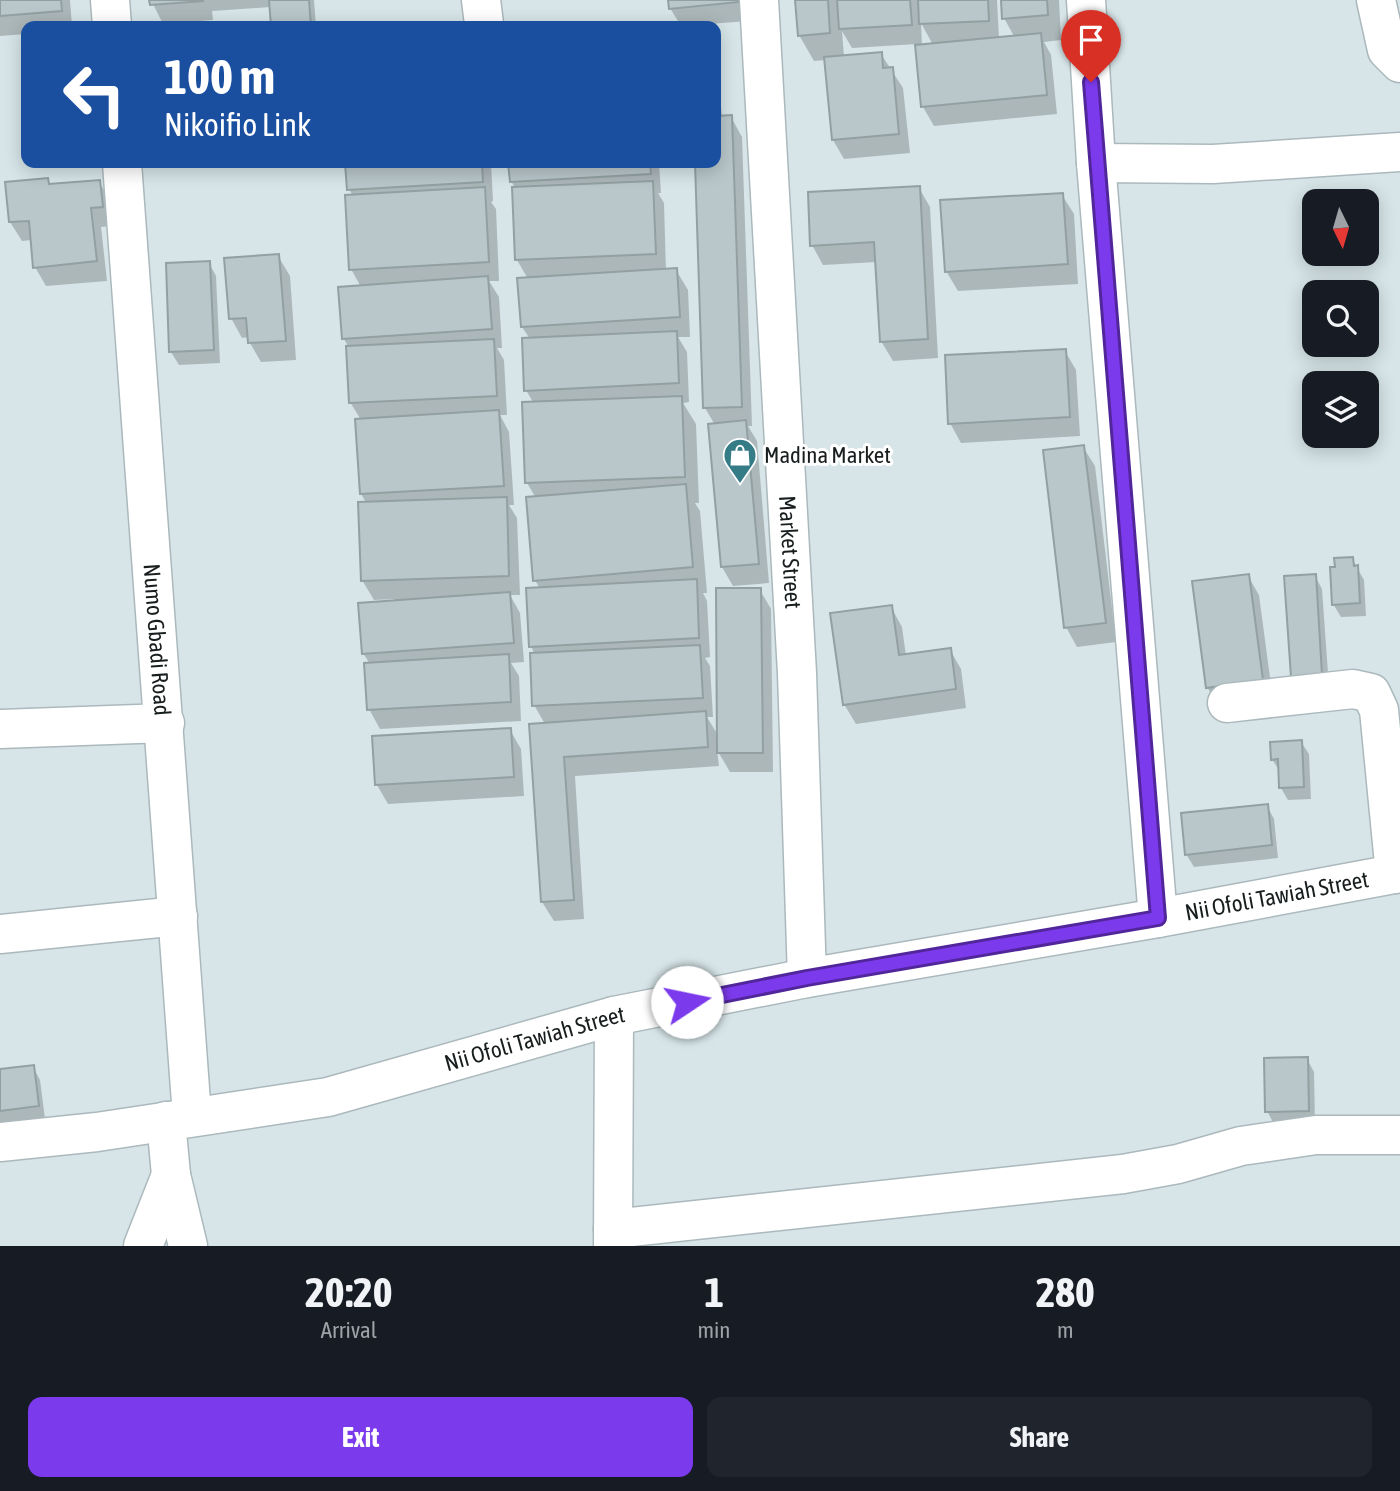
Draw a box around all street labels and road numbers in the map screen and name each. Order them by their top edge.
street label: Market Street [774,495,806,609]
street label: Numo Gbadi Road [138,563,176,717]
street label: Nii Ofoli Tawiah Street [1183,866,1371,926]
street label: Nii Ofoli Tawiah Street [442,1001,627,1076]

